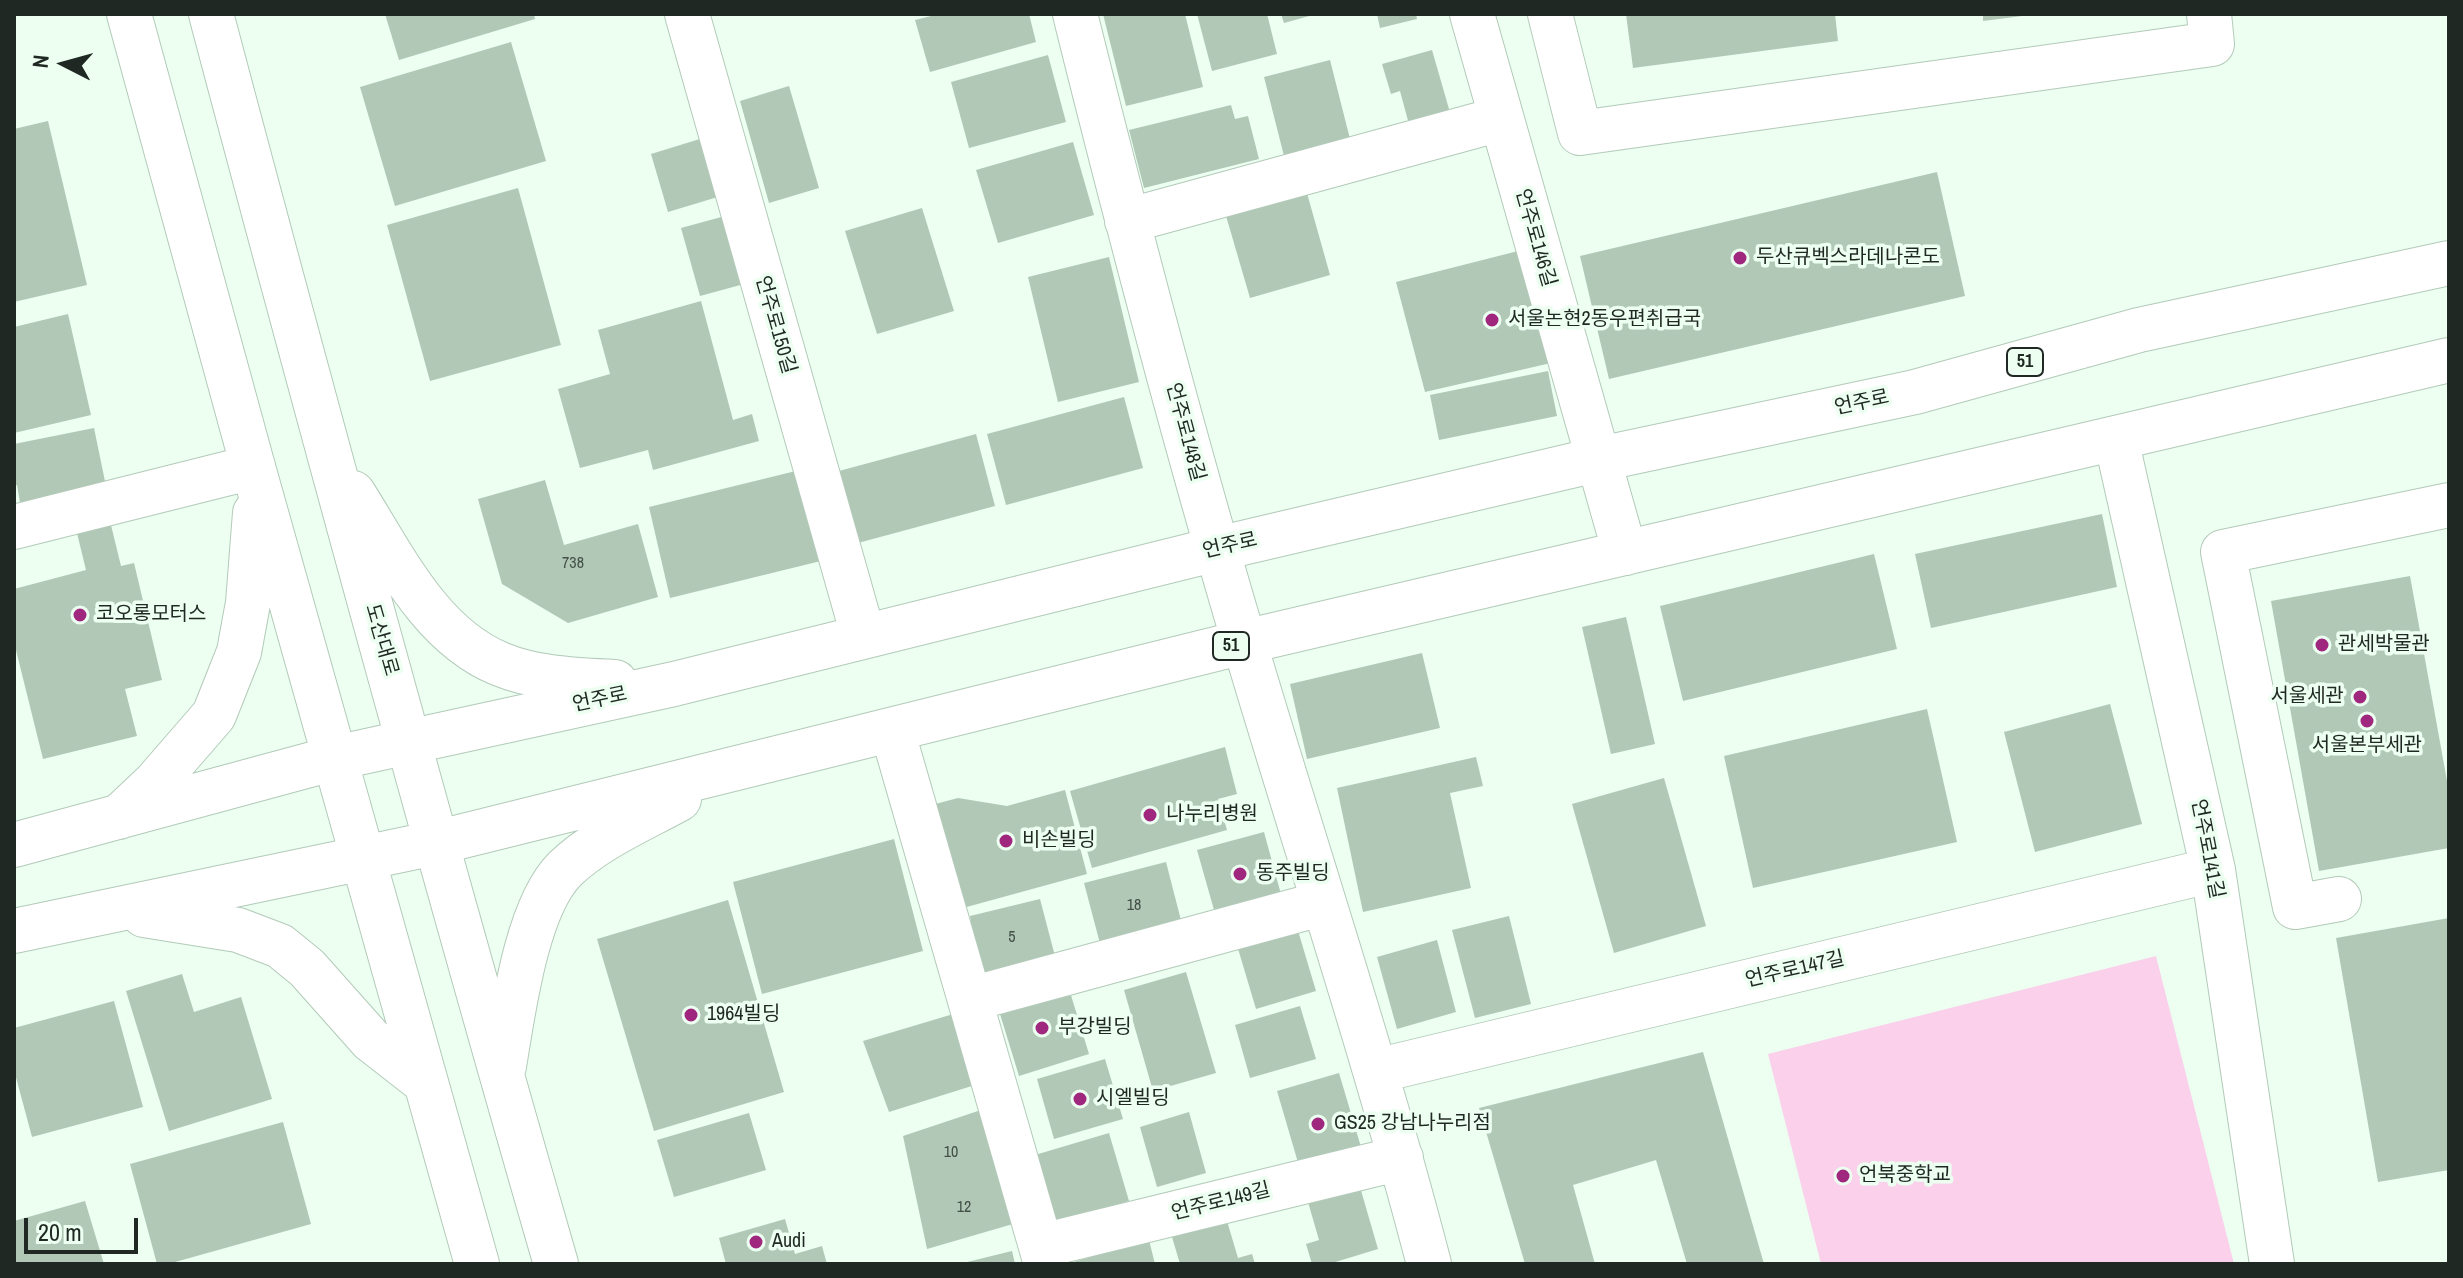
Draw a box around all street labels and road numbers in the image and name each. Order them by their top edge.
street label: 언주로146길 [1510,186,1560,290]
street label: 언주로150길 [750,273,800,377]
road number: 51 [2007,348,2043,376]
street label: 언주로148길 [1160,380,1210,484]
street label: 언주로 [1833,386,1891,420]
street label: 언주로 [1200,528,1260,564]
street label: 도산대로 [359,601,403,679]
road number: 51 [1213,632,1249,660]
street label: 언주로 [571,683,629,717]
street label: 언주로141길 [2186,797,2228,901]
street label: 언주로147길 [1743,947,1847,993]
street label: 언주로149길 [1169,1178,1273,1226]

